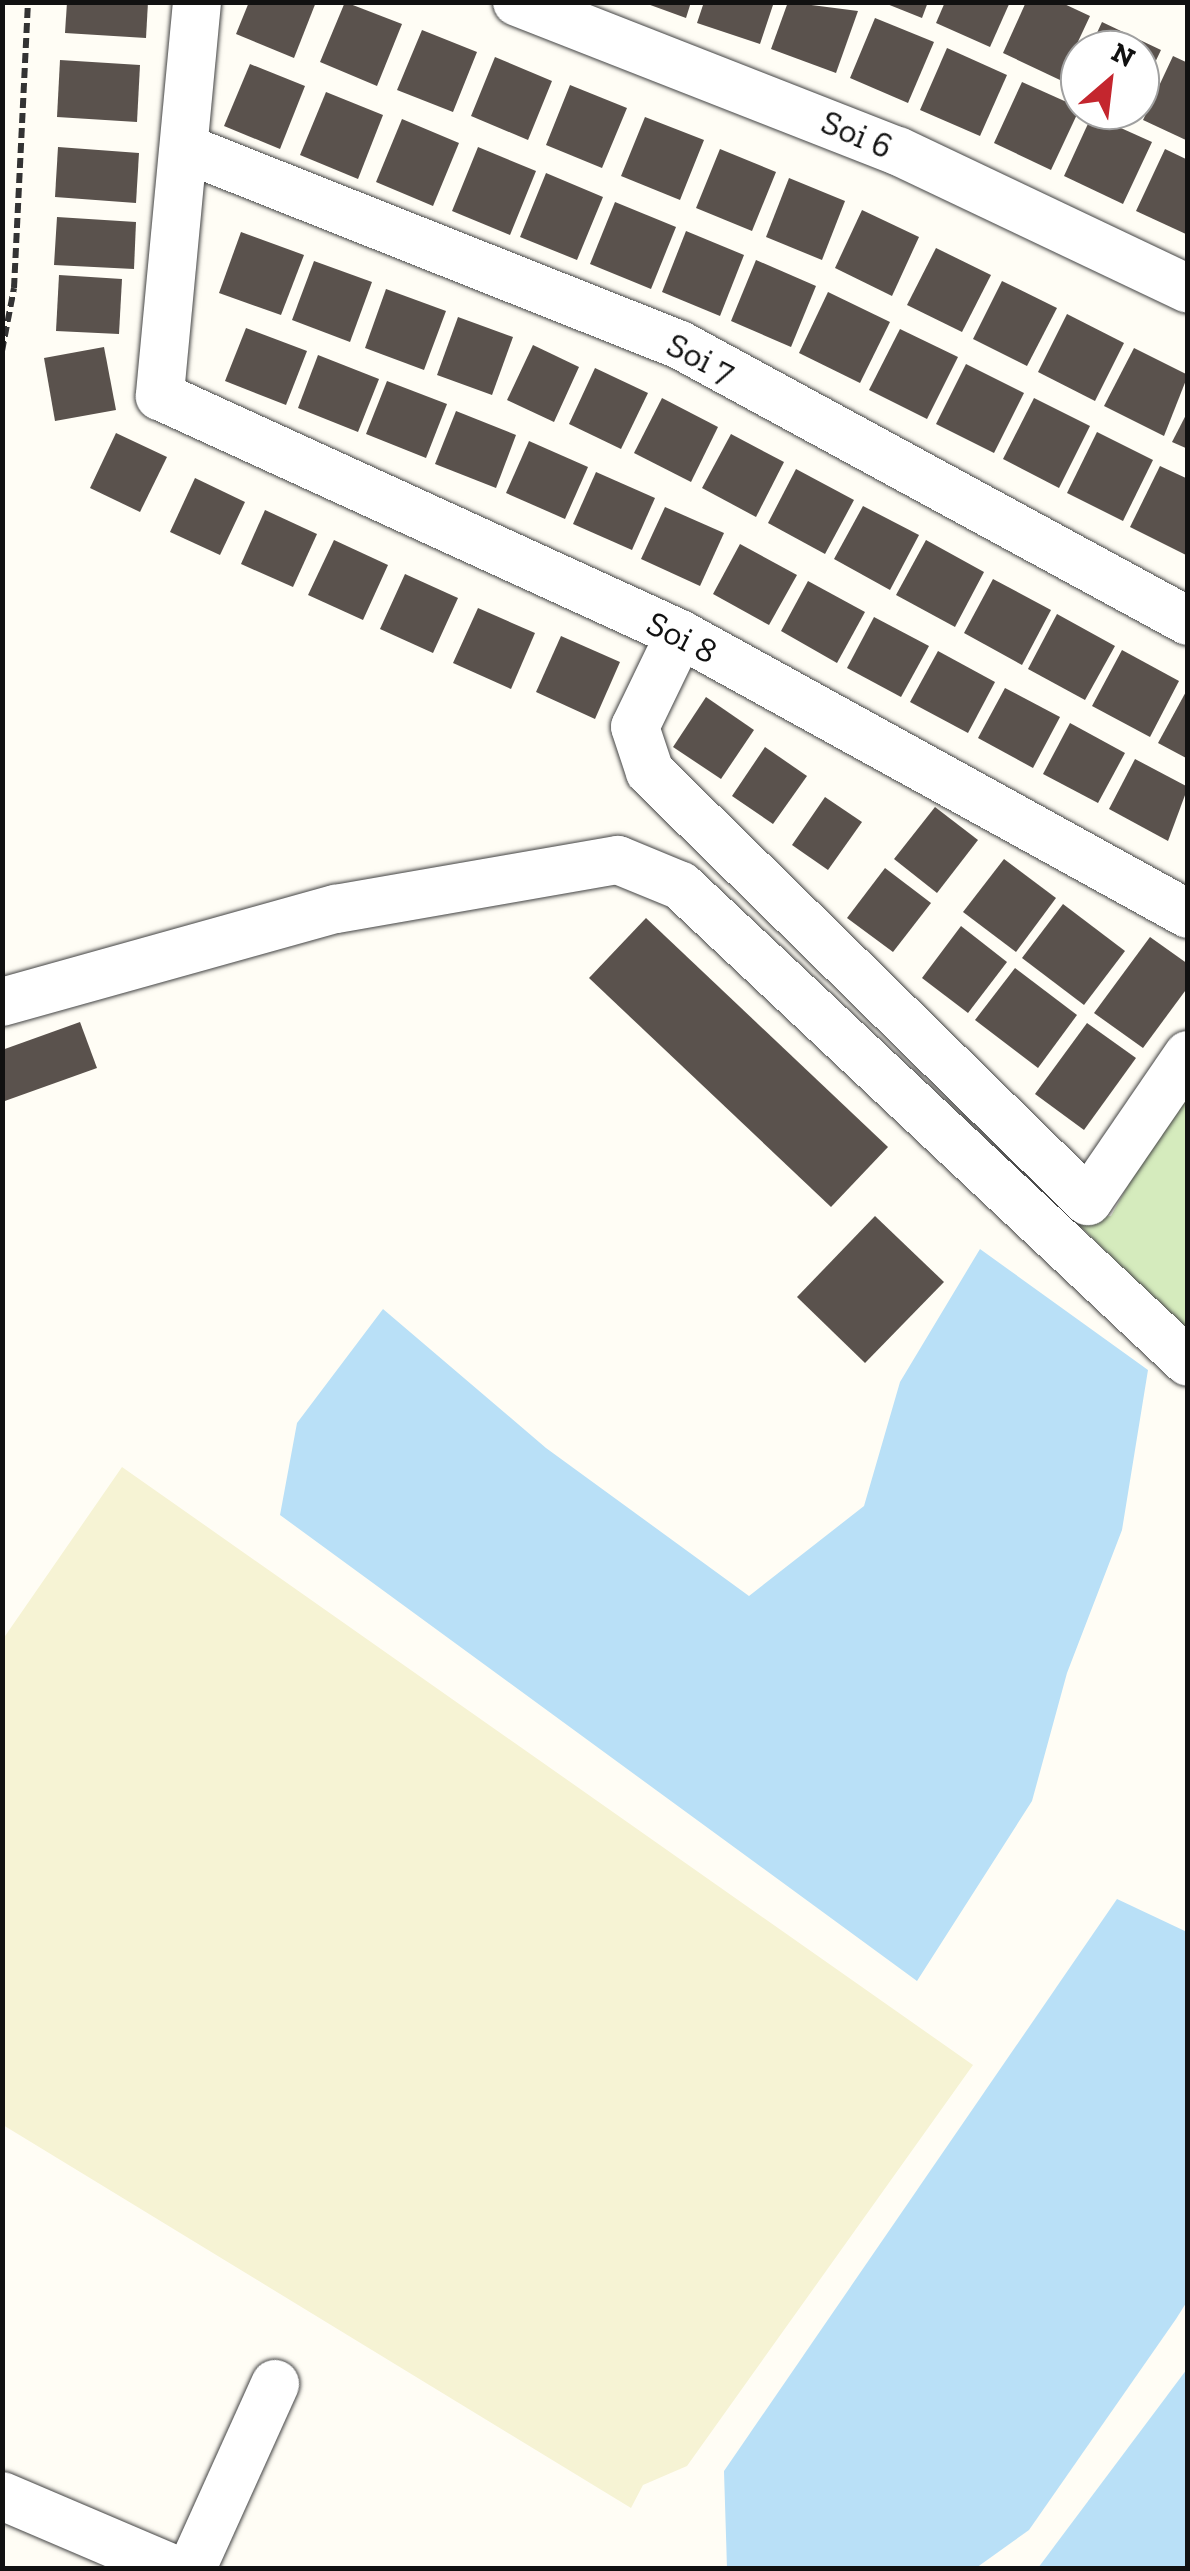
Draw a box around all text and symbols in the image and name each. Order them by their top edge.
north arrow [1060,30,1160,130]
text: N [1106,35,1141,74]
street label: Soi 6 [815,100,899,168]
street label: Soi 7 [660,323,742,393]
street label: Soi 8 [640,602,724,672]

